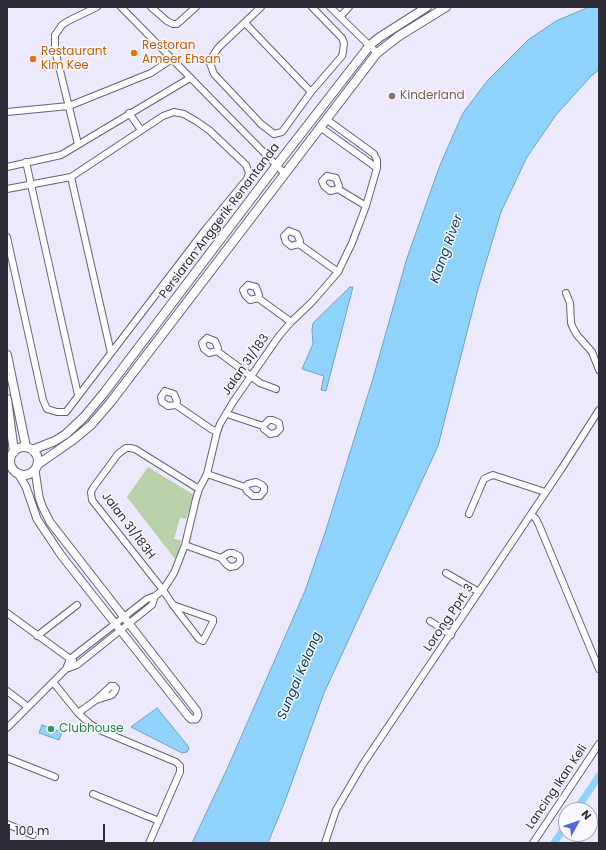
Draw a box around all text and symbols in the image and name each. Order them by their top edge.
place label: Restoran Ameer Ehsan [142,39,221,67]
place label: Restaurant Kim Kee [41,45,107,73]
marker: Restoran Ameer Ehsan [129,48,139,58]
marker: Restaurant Kim Kee [28,54,38,64]
place label: Kinderland [400,89,465,103]
marker: Kinderland [387,91,397,101]
street label: Persiaran Anggerik Renantanda [157,141,283,301]
water label: Klang River [427,212,467,286]
street label: Jalan 31/183 [220,332,272,398]
street label: Jalan 31/183H [98,490,158,562]
street label: Lorong Pprt 3 [421,582,477,654]
water label: Sungai Kelang [274,630,326,722]
place label: Clubhouse [59,722,124,736]
marker: Clubhouse [46,724,56,734]
street label: Lancing Ikan Keli [523,742,591,832]
north arrow [558,802,598,842]
text: N [578,807,595,823]
scale bar [10,816,107,842]
text: 100 m [15,822,49,839]

